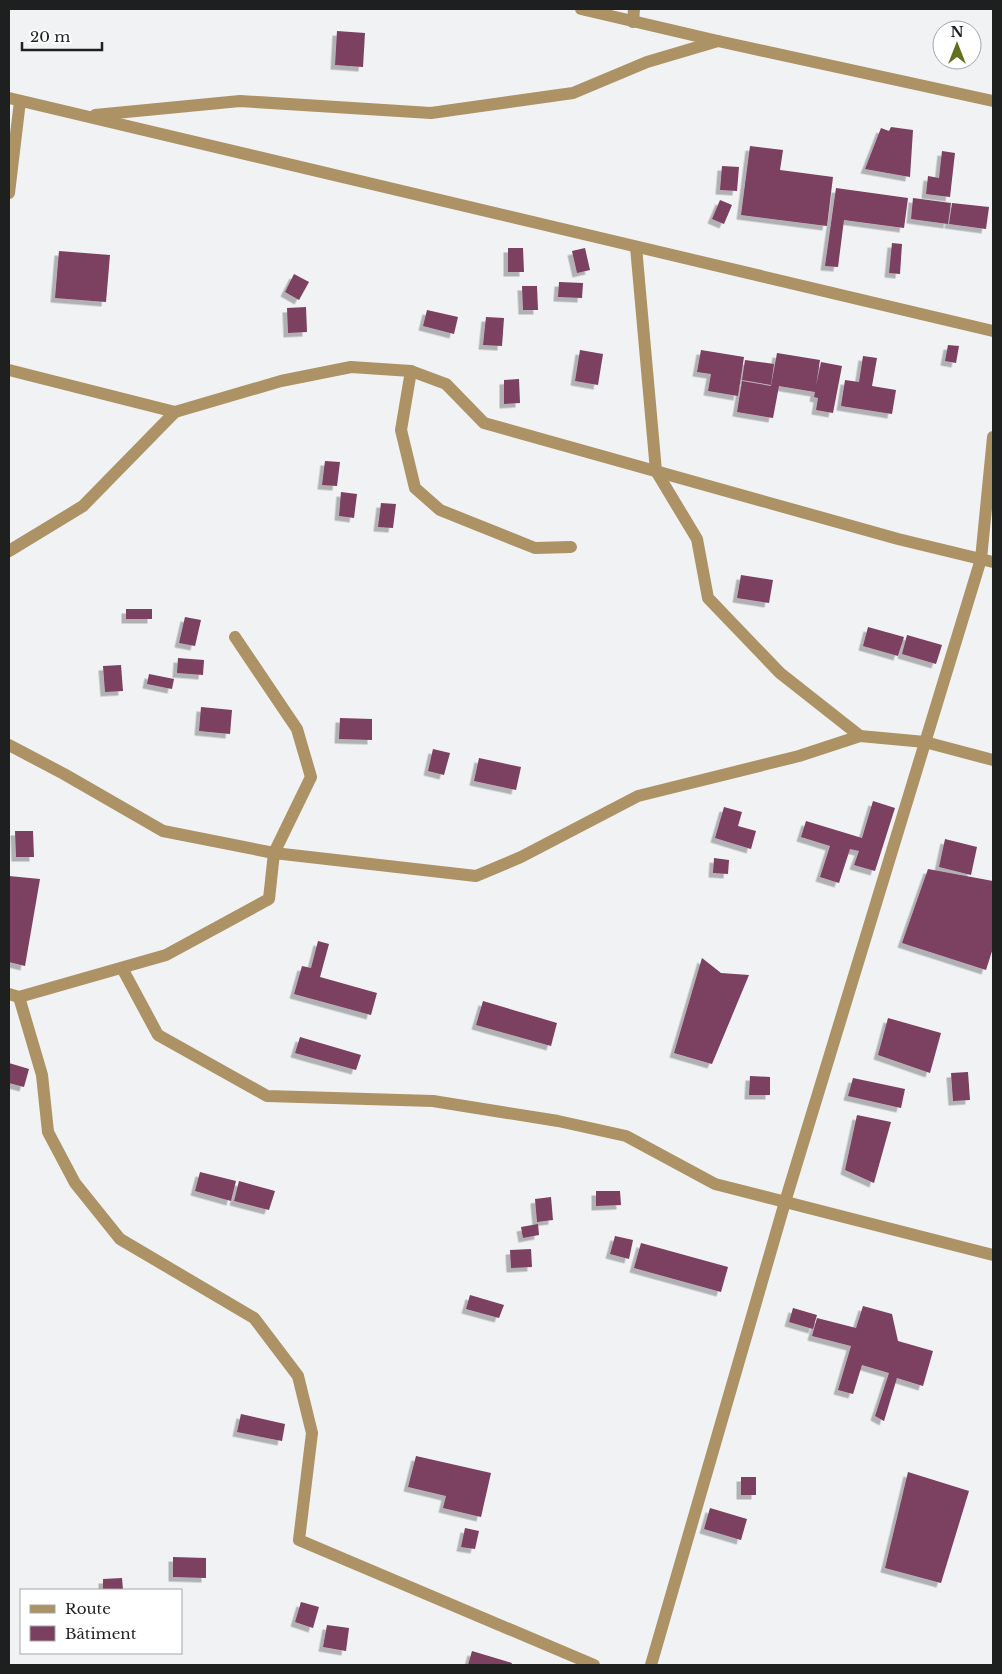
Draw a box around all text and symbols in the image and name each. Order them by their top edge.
scale bar [22,20,102,52]
north arrow [932,20,982,70]
text: N [950,23,964,41]
text: 20 m [30,27,70,46]
legend [20,1589,182,1654]
text: Route [65,1599,111,1618]
text: Bâtiment [65,1624,137,1643]

